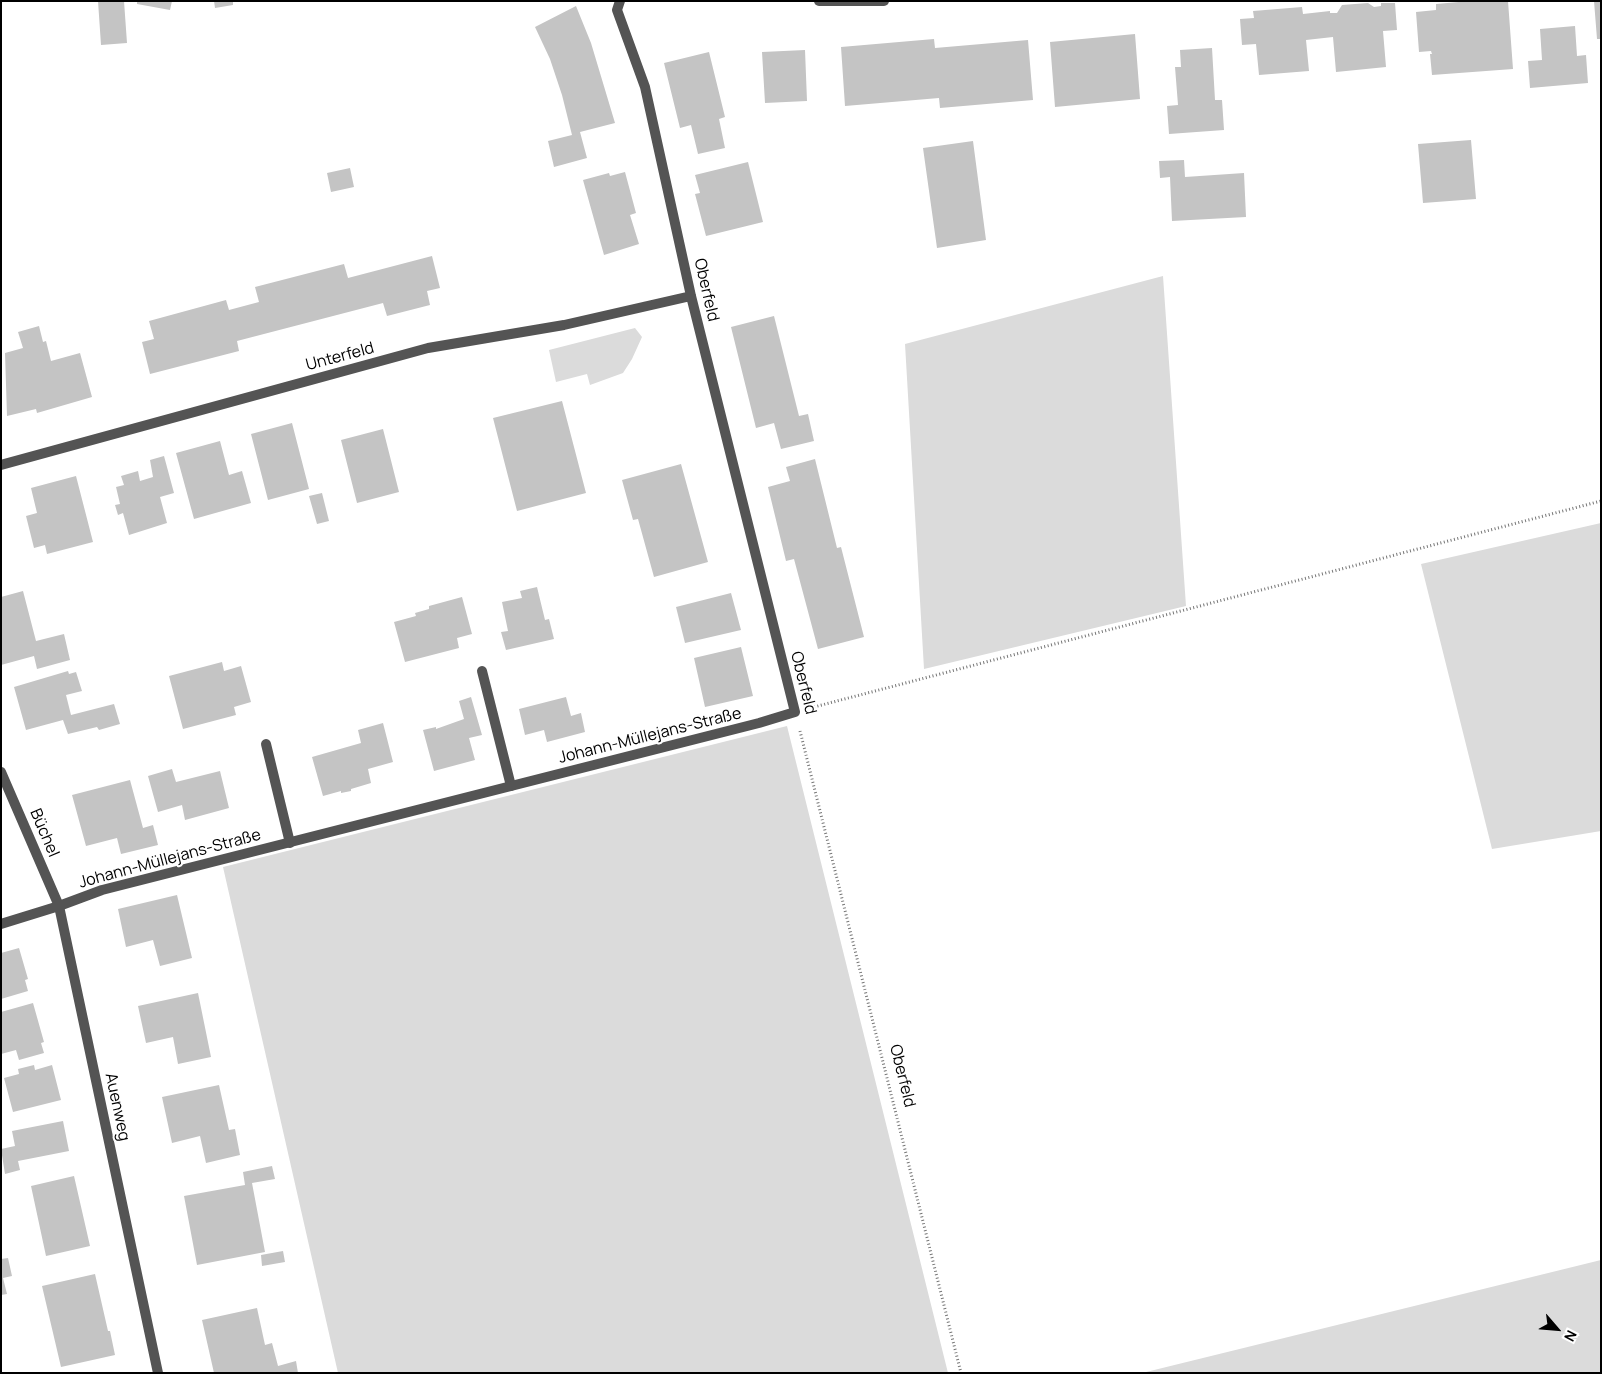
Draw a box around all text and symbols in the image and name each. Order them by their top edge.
street label: Oberfeld [689,257,723,323]
street label: Unterfeld [304,339,376,375]
street label: Oberfeld [786,650,820,716]
street label: Johann-Müllejans-Straße [557,704,743,768]
street label: Büchel [25,806,63,860]
street label: Johann-Müllejans-Straße [77,825,263,893]
street label: Oberfeld [885,1043,919,1109]
street label: Auenweg [100,1071,134,1143]
north arrow [1532,1304,1582,1354]
text: N [1560,1327,1582,1345]

